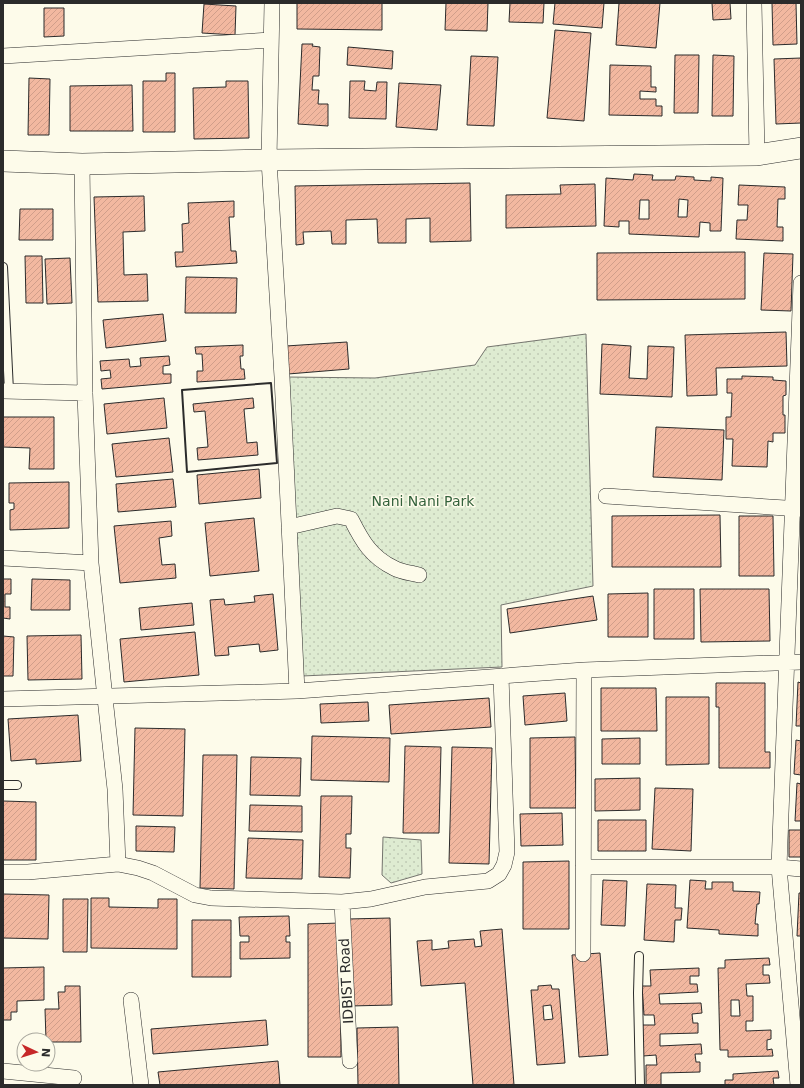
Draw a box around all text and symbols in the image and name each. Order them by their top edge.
park label: Nani Nani Park [372,493,475,509]
street label: IDBIST Road [336,938,356,1024]
north arrow [16,1032,56,1072]
text: N [39,1048,52,1058]

